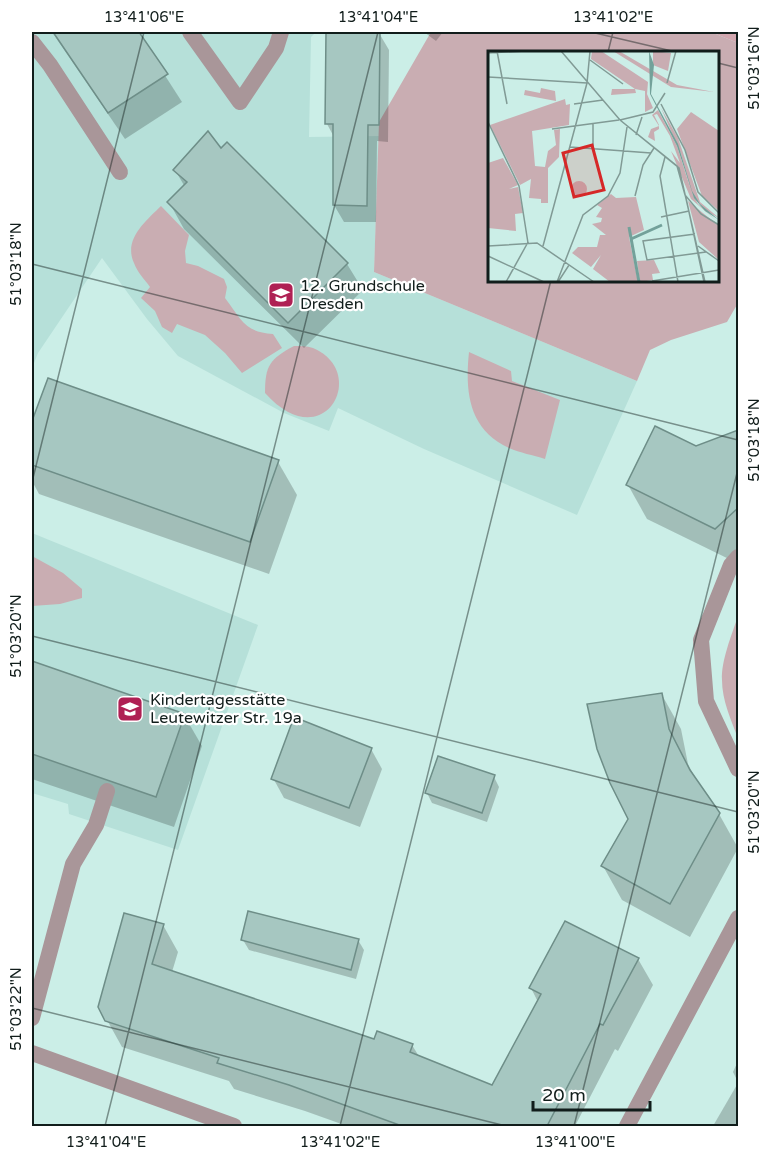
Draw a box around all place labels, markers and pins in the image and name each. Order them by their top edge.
place label: 12. Grundschule Dresden [300,276,425,314]
school or university icon: 12. Grundschule Dresden [266,280,296,310]
place label: Kindertagesstätte Leutewitzer Str. 19a [150,690,302,728]
school or university icon: Kindertagesstätte Leutewitzer Str. 19a [115,694,145,724]

